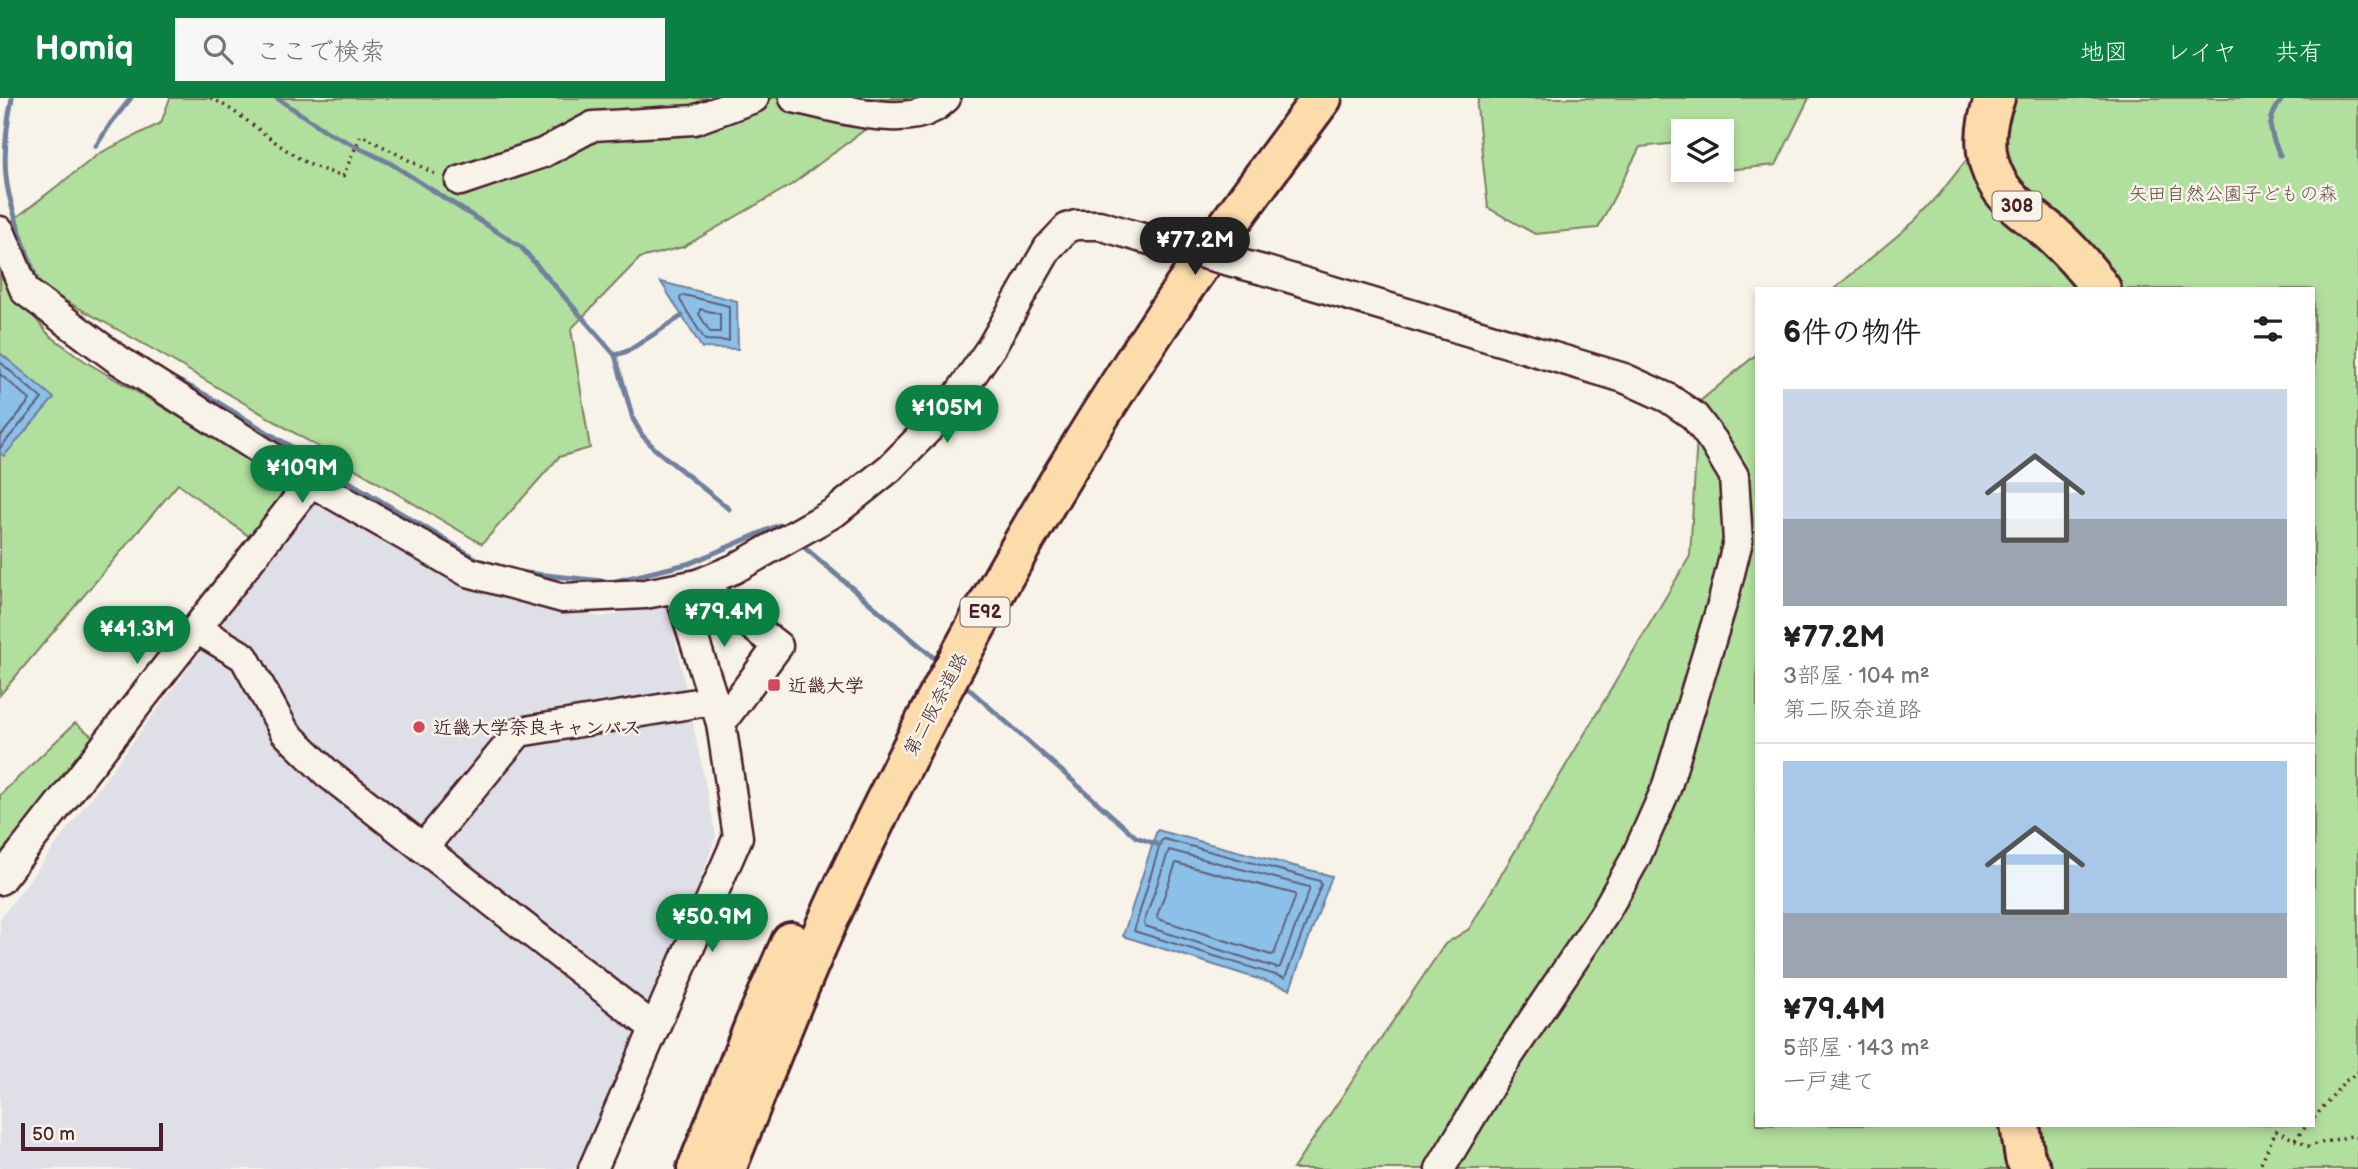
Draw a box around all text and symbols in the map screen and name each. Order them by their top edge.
search box [175,18,665,81]
text: Homiq [35,29,133,69]
icon: search [199,30,237,68]
text: ここで検索 [255,37,385,68]
text: 地図 [2080,38,2128,67]
text: レイヤ [2166,38,2237,67]
text: 共有 [2275,38,2323,67]
map controls [1671,119,1734,182]
button: layers [1671,119,1734,182]
park label: 矢田自然公園子どもの森 [2128,183,2338,206]
road number: 308 [1993,192,2042,220]
pin: ¥77.2M [1138,218,1252,277]
text: ¥77.2M [1156,226,1234,254]
icon: filters [2249,310,2287,348]
text: 6件の物件 [1783,315,1921,351]
pin: ¥105M [898,386,996,445]
text: ¥105M [911,394,983,422]
icon: home [1972,435,2098,561]
pin: ¥109M [253,446,351,505]
text: ¥109M [266,454,338,482]
pin: ¥79.4M [667,589,781,649]
text: ¥79.4M [685,598,763,626]
road number: E92 [960,598,1010,626]
pin: ¥41.3M [80,606,194,666]
text: ¥41.3M [99,615,175,643]
text: ¥77.2M [1783,620,1885,656]
street label: 第二阪奈道路 [899,649,973,760]
text: 3部屋 · 104 m² [1783,662,1930,690]
place label: 近畿大学 [788,675,864,698]
marker: 近畿大学 [766,677,782,693]
text: 第二阪奈道路 [1783,696,1921,724]
place label: 近畿大学奈良キャンパス [433,717,641,740]
marker: 近畿大学奈良キャンパス [411,719,427,735]
icon: home [1972,807,2098,933]
pin: ¥50.9M [655,894,769,954]
text: ¥50.9M [672,903,752,931]
text: ¥79.4M [1783,992,1886,1028]
text: 5部屋 · 143 m² [1783,1034,1929,1062]
text: 一戸建て [1783,1068,1875,1096]
scale bar [21,1120,163,1152]
text: 50 m [32,1123,75,1146]

